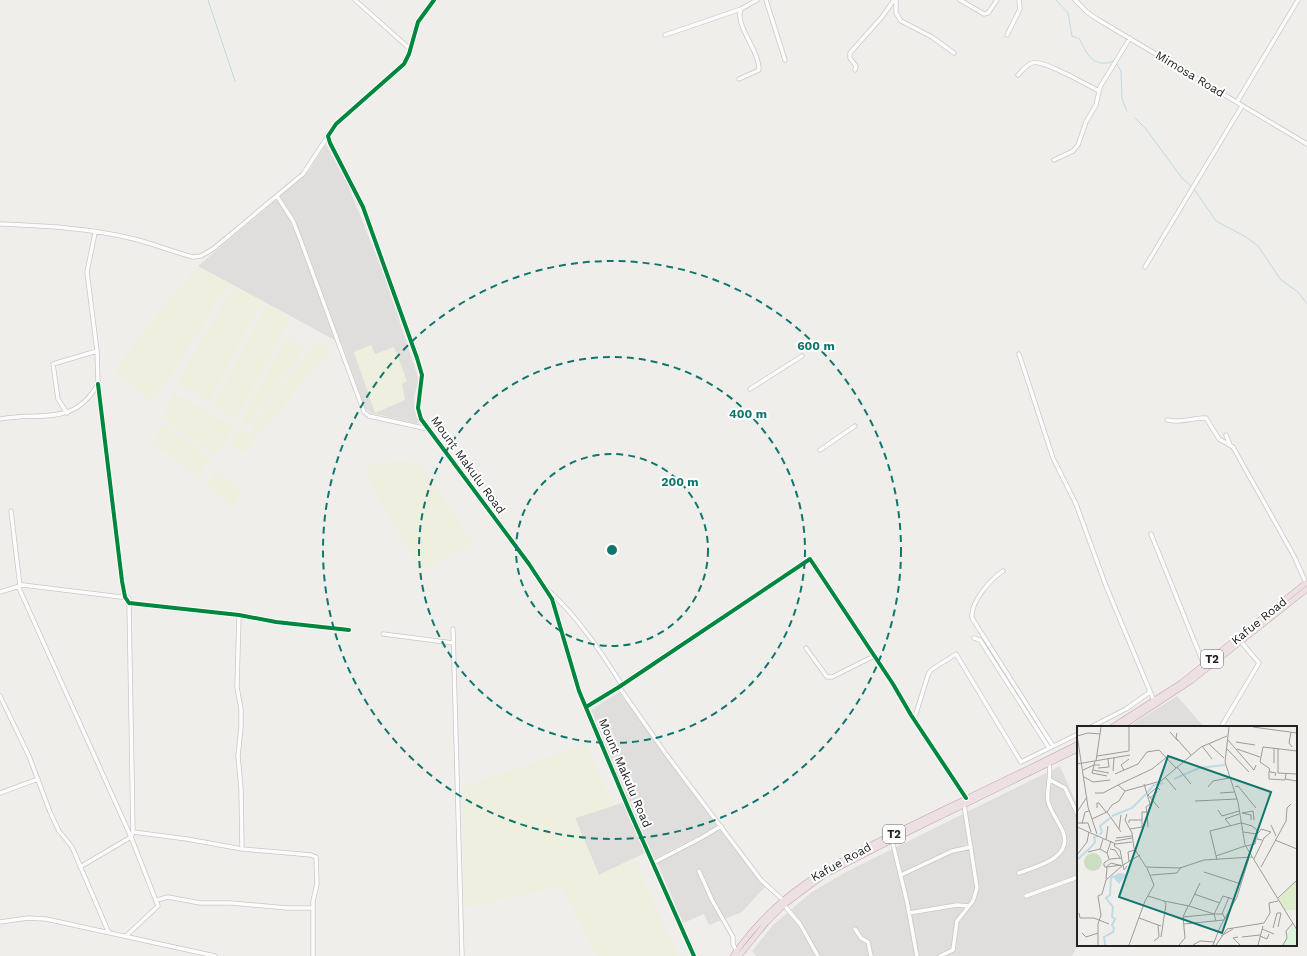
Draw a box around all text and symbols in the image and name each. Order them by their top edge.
street label: Mimosa Road [1153,48,1227,100]
text: 600 m [797,339,835,353]
text: 400 m [729,407,767,421]
street label: Mount Makulu Road [428,414,508,516]
text: 200 m [661,475,699,489]
centre of rings [605,543,619,557]
street label: Kafue Road [1229,595,1289,647]
road number: T2 [1201,650,1223,668]
street label: Mount Makulu Road [596,716,654,830]
inset map [1077,726,1297,946]
road number: T2 [883,825,905,843]
street label: Kafue Road [808,840,874,884]

